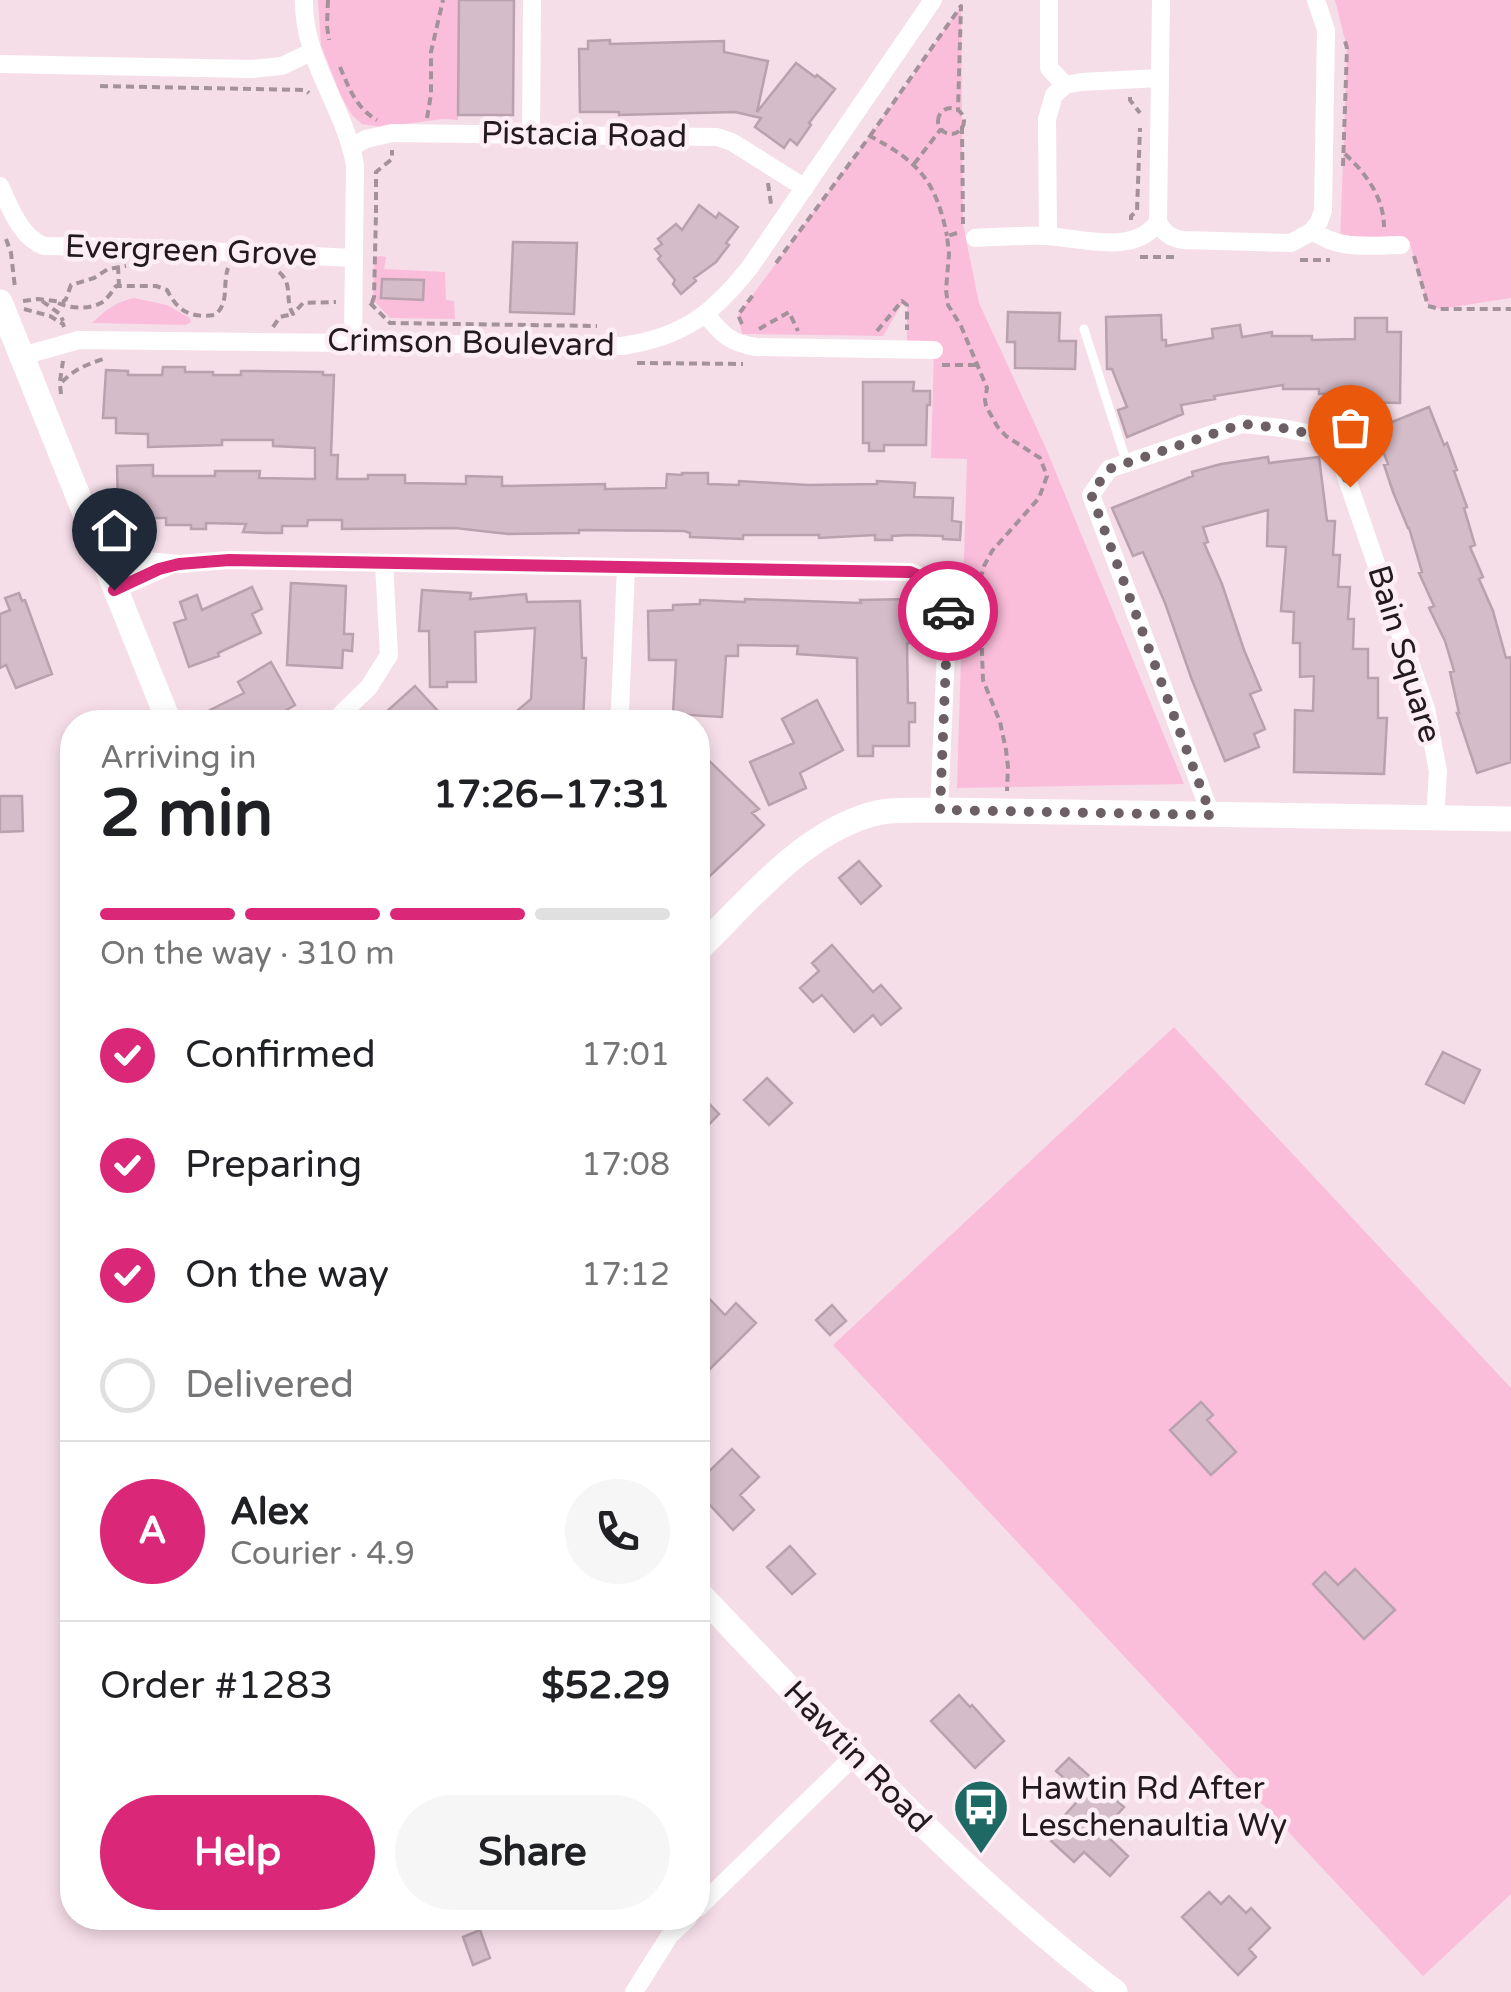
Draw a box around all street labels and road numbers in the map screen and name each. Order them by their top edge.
street label: Pistacia Road [480,114,688,156]
street label: Evergreen Grove [64,228,318,274]
street label: Crimson Boulevard [327,321,615,365]
street label: Bain Square [1359,561,1449,747]
street label: Hawtin Road [775,1673,939,1841]

